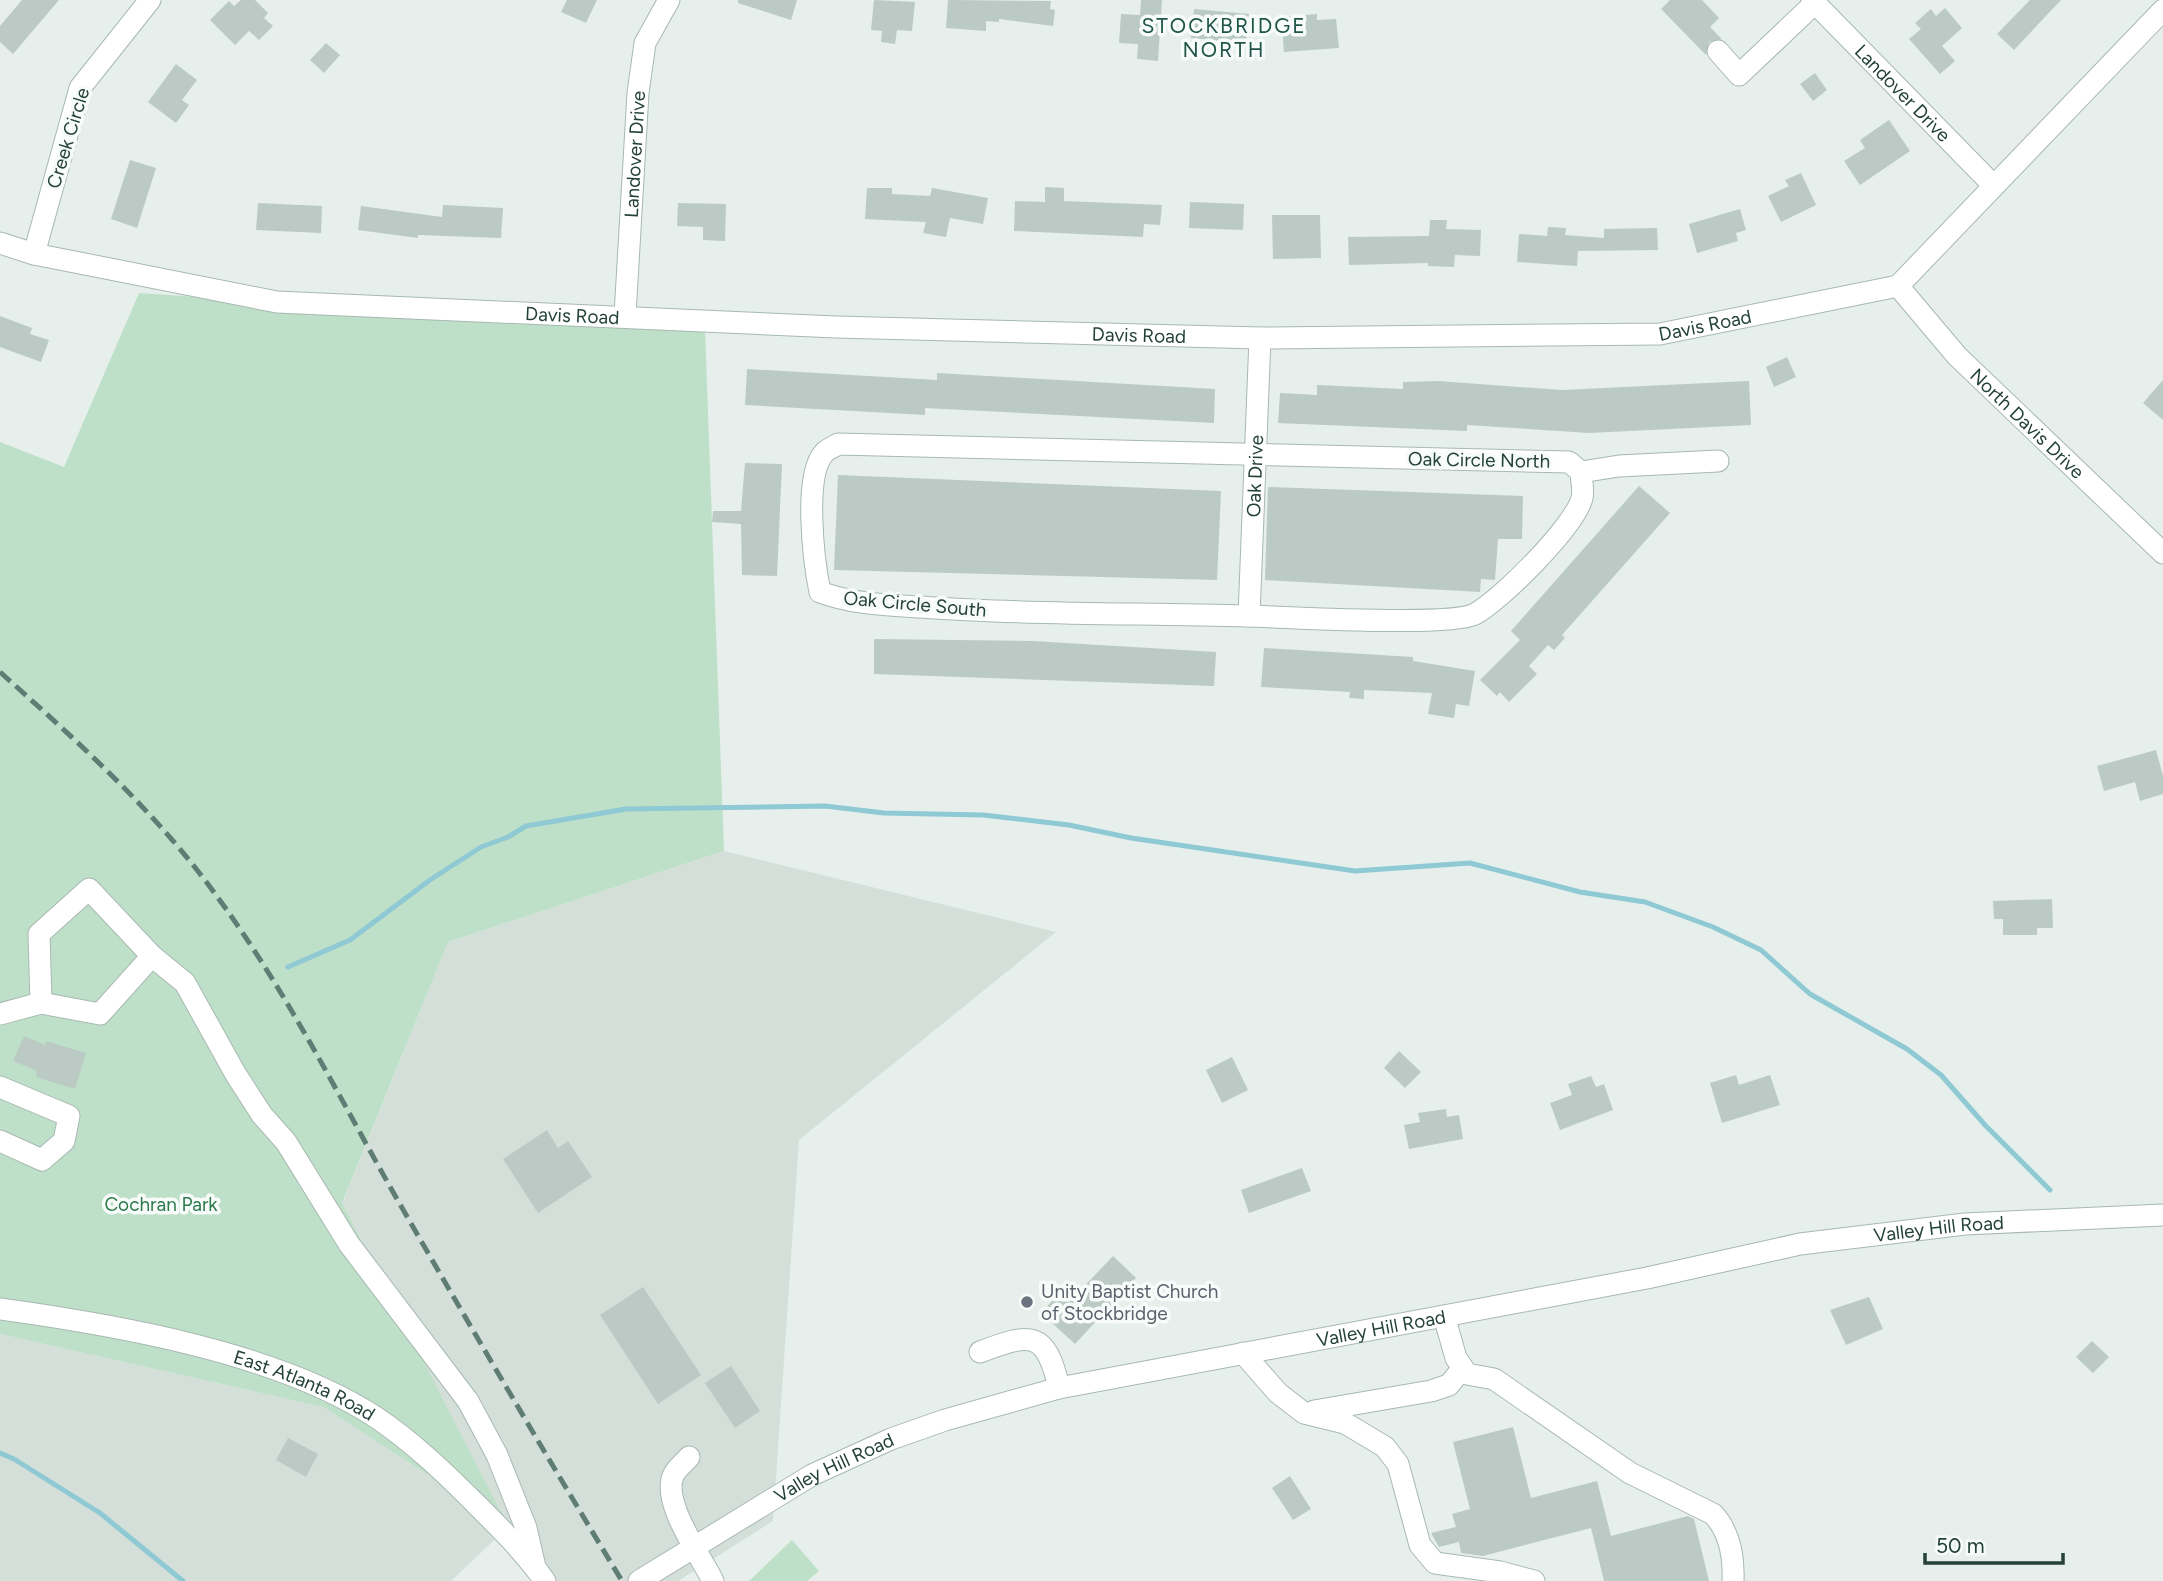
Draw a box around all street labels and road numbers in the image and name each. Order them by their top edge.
street label: Landover Drive [1850,39,1956,146]
street label: Creek Circle [42,85,94,191]
street label: Landover Drive [619,90,650,218]
street label: Davis Road [525,302,620,329]
street label: Davis Road [1656,304,1753,346]
street label: Davis Road [1091,322,1186,348]
street label: North Davis Drive [1966,363,2089,483]
street label: Oak Drive [1241,435,1268,518]
street label: Oak Circle North [1408,447,1550,473]
street label: Oak Circle South [843,586,987,622]
street label: Valley Hill Road [1872,1211,2004,1246]
street label: Valley Hill Road [1315,1304,1447,1351]
street label: East Atlanta Road [231,1345,379,1425]
street label: Valley Hill Road [770,1428,897,1507]

